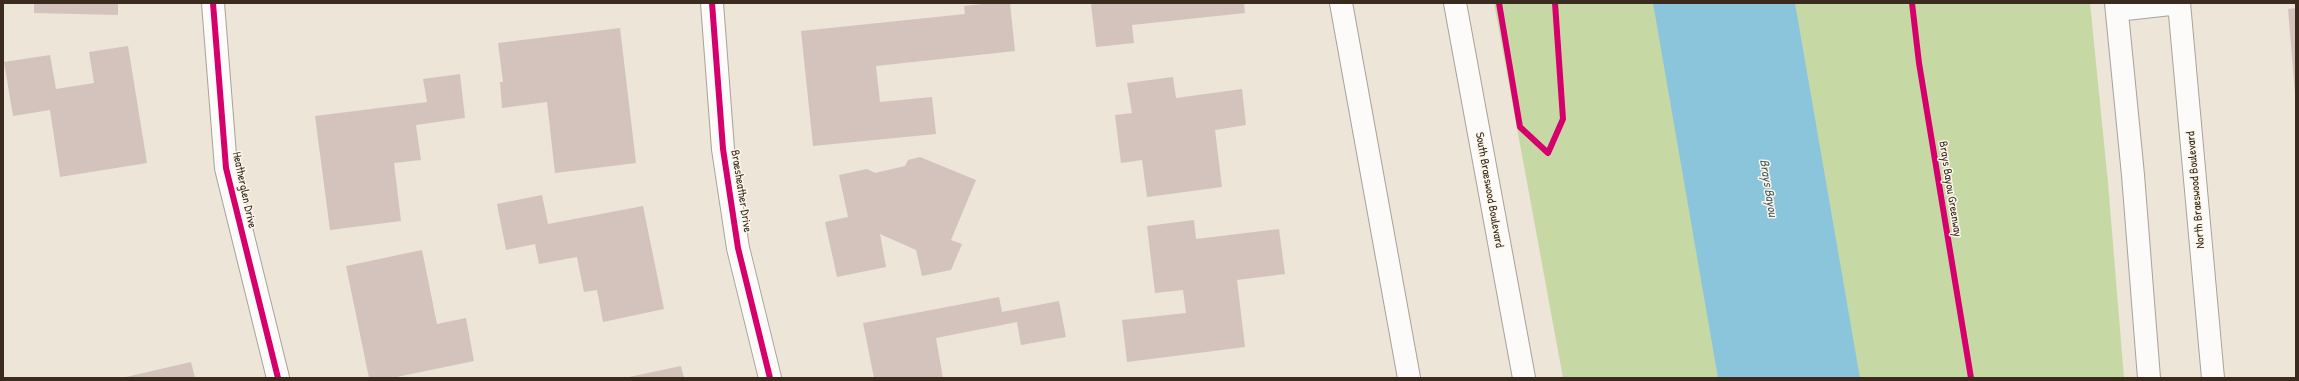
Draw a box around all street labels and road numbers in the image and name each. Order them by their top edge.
street label: South Braeswood Boulevard [1472,131,1506,249]
street label: North Braeswood Boulevard [2184,131,2208,249]
street label: Brays Bayou Greenway [1935,140,1965,238]
street label: Braesheather Drive [727,149,755,233]
street label: Heatherglen Drive [229,150,259,230]

